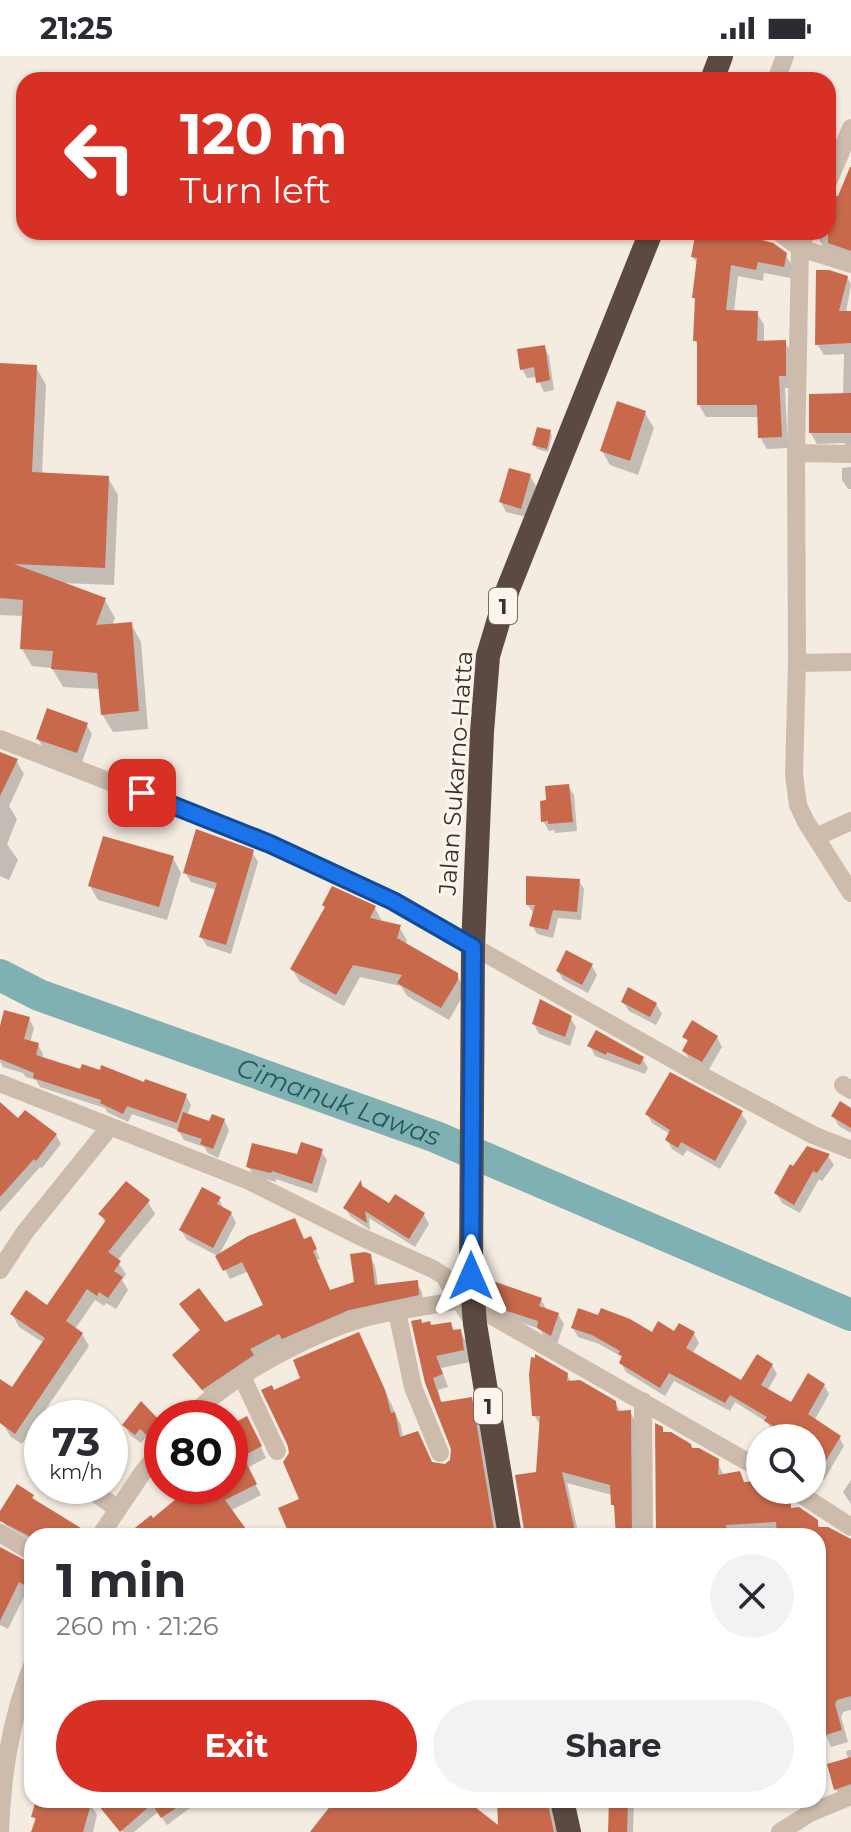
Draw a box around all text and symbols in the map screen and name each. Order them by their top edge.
text: 21:25 [40,10,113,47]
text: 120 m [180,100,348,168]
icon: left [48,104,152,208]
text: Turn left [180,168,331,212]
road number: 1 [489,588,517,624]
street label: Jalan Sukarno-Hatta [432,650,479,897]
pin [108,759,176,827]
icon: arrive [120,771,164,815]
water label: Cimanuk Lawas [233,1051,445,1153]
position arrow [429,1234,513,1318]
road number: 1 [474,1388,502,1424]
speed limit sign: 80 [144,1400,248,1504]
text: 73 [52,1417,100,1466]
map controls [746,1424,826,1504]
button: search [746,1424,826,1504]
text: km/h [49,1460,103,1484]
text: 1 min [56,1551,186,1609]
button: close [710,1554,794,1638]
text: 260 m · 21:26 [56,1610,219,1642]
button: Exit [56,1700,417,1792]
button: Share [433,1700,794,1792]

